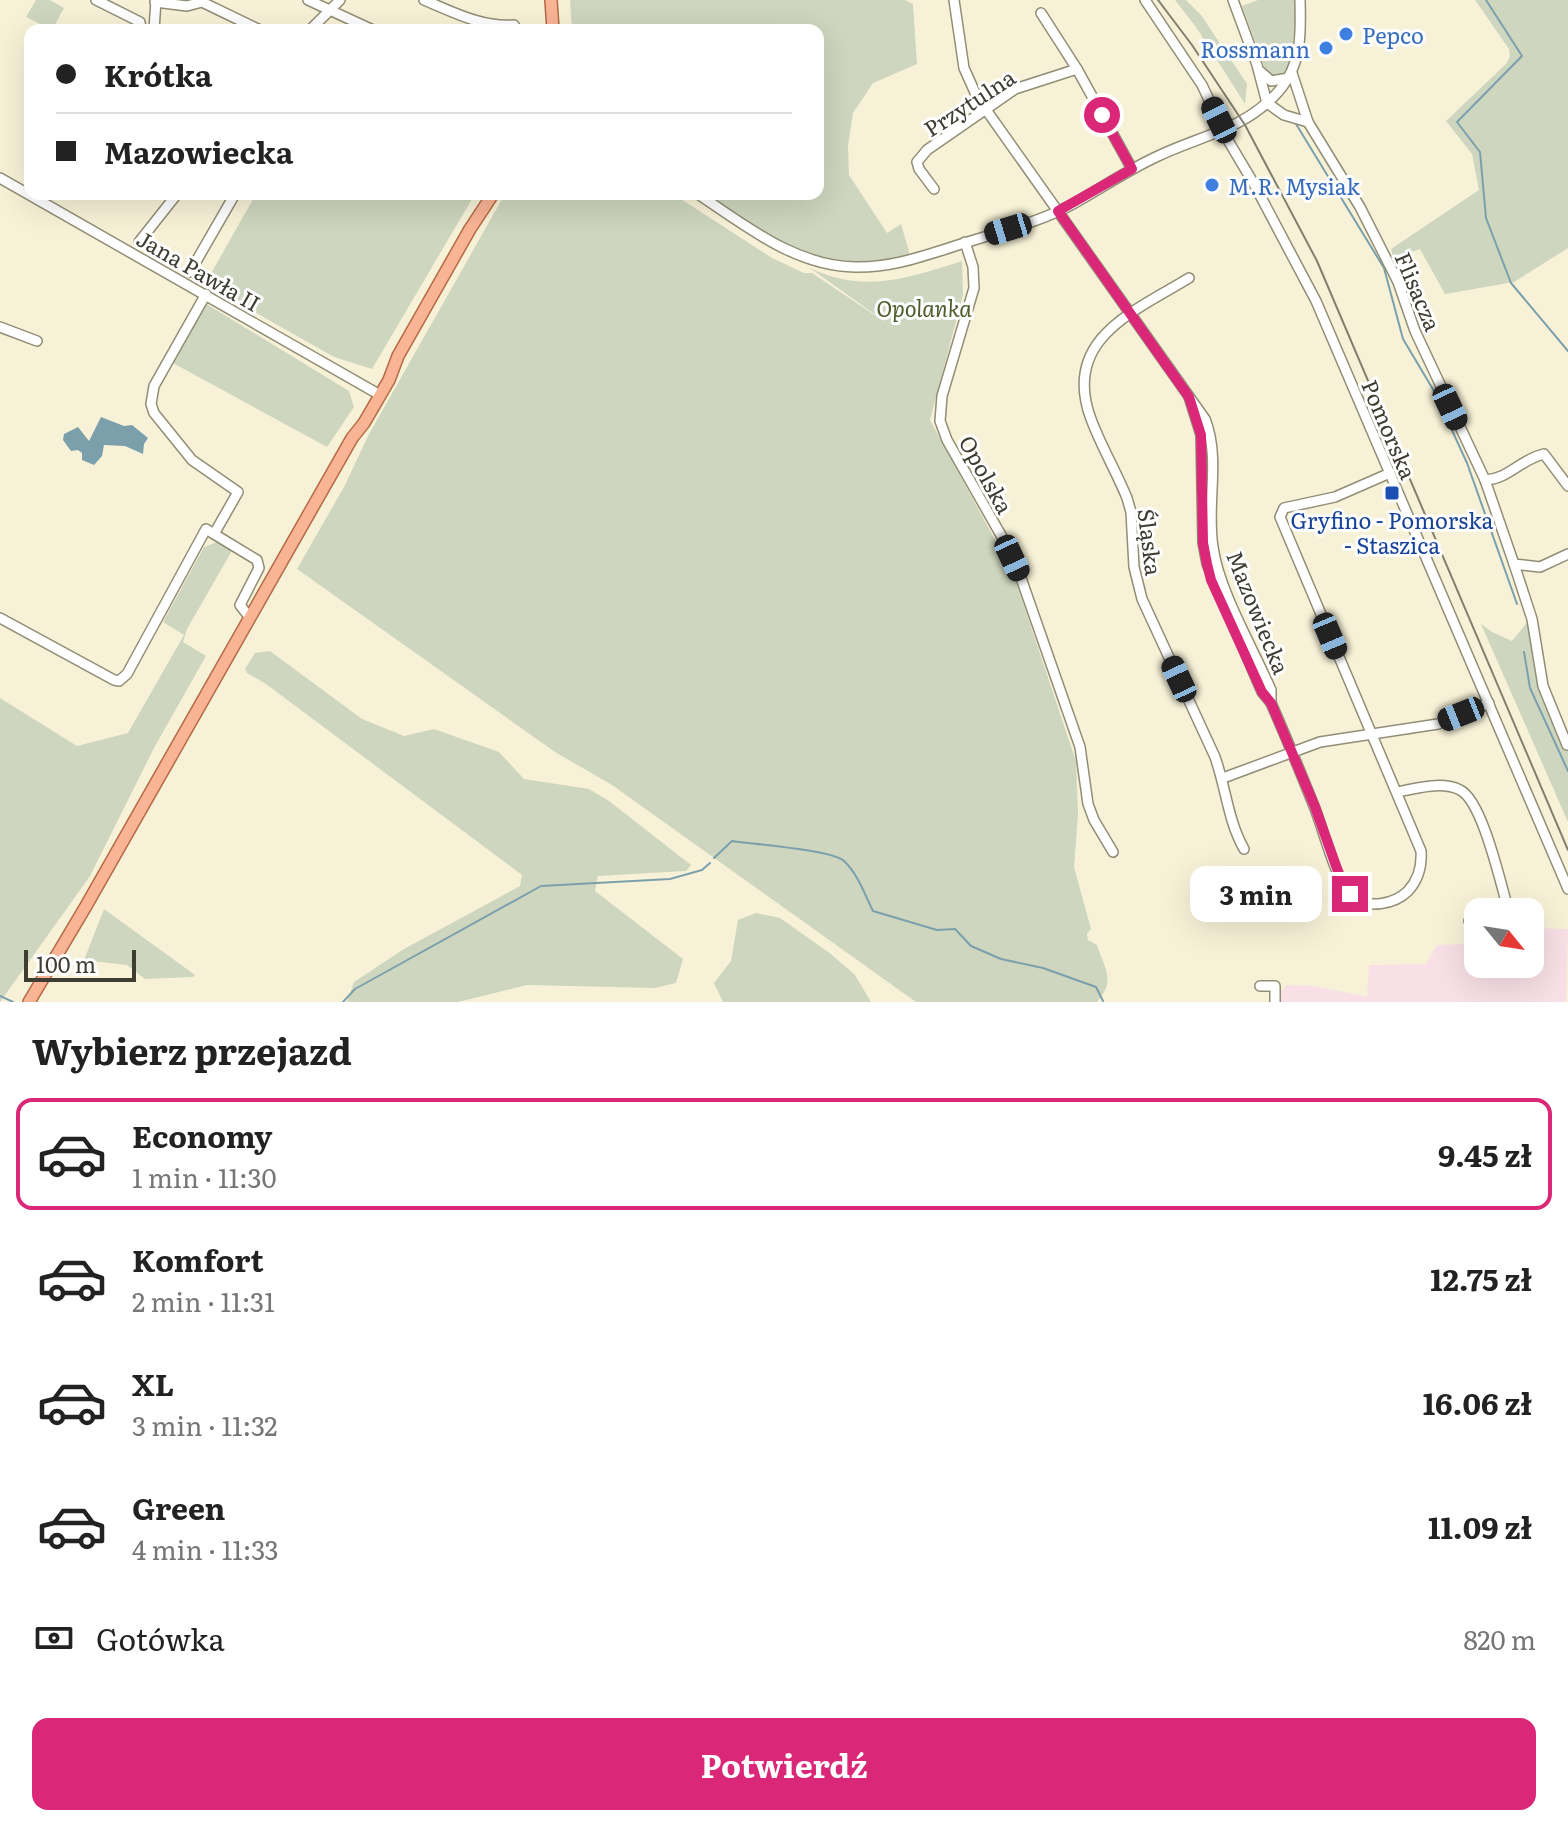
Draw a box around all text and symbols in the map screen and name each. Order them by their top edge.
place label: Pepco [1362,18,1424,51]
marker: Pepco [1337,25,1355,43]
place label: Rossmann [1200,32,1310,65]
marker: Rossmann [1317,39,1335,57]
text: Krótka [104,52,212,96]
street label: Przytulna [917,60,1021,144]
car [1198,93,1240,147]
route start [1084,97,1120,133]
text: Mazowiecka [104,129,293,173]
place label: M.R. Mysiak [1228,169,1361,202]
marker: M.R. Mysiak [1203,176,1221,194]
car [982,211,1034,247]
street label: Jana Pawła II [131,221,267,319]
street label: Flisacza [1388,246,1450,336]
park label: Opolanka [876,291,972,324]
street label: Pomorska [1354,374,1426,484]
car [1429,380,1471,434]
street label: Opolska [952,429,1022,519]
marker: Gryfino - Pomorska - Staszica [1383,484,1401,502]
place label: Gryfino - Pomorska - Staszica [1291,503,1494,561]
street label: Śląska [1131,507,1171,578]
car [991,531,1033,585]
street label: Mazowiecka [1219,545,1299,679]
car [1310,609,1350,663]
car [1158,652,1200,706]
car [1434,694,1488,734]
callout: 3 min [1190,866,1322,922]
text: 3 min [1219,874,1293,913]
route end [1332,876,1368,912]
north arrow [1464,898,1544,978]
map controls [1464,898,1544,978]
scale bar [24,946,136,982]
text: 100 m [36,947,96,980]
text: Wybierz przejazd [32,1023,352,1076]
text: Economy [132,1113,272,1157]
icon: car [36,1118,108,1190]
text: 9.45 zł [1438,1132,1532,1176]
text: 1 min · 11:30 [132,1157,277,1196]
text: Komfort [132,1237,264,1281]
icon: car [36,1242,108,1314]
text: 12.75 zł [1430,1256,1532,1300]
text: 2 min · 11:31 [132,1281,275,1320]
text: XL [132,1361,174,1405]
icon: car [36,1366,108,1438]
text: 16.06 zł [1423,1380,1532,1424]
text: 3 min · 11:32 [132,1405,278,1444]
text: Green [132,1485,225,1529]
icon: car [36,1490,108,1562]
text: 11.09 zł [1428,1504,1532,1548]
text: 4 min · 11:33 [132,1529,279,1568]
icon: cash [32,1616,76,1660]
text: Gotówka [96,1616,225,1660]
text: 820 m [1463,1619,1536,1658]
button: Potwierdź [32,1718,1536,1810]

